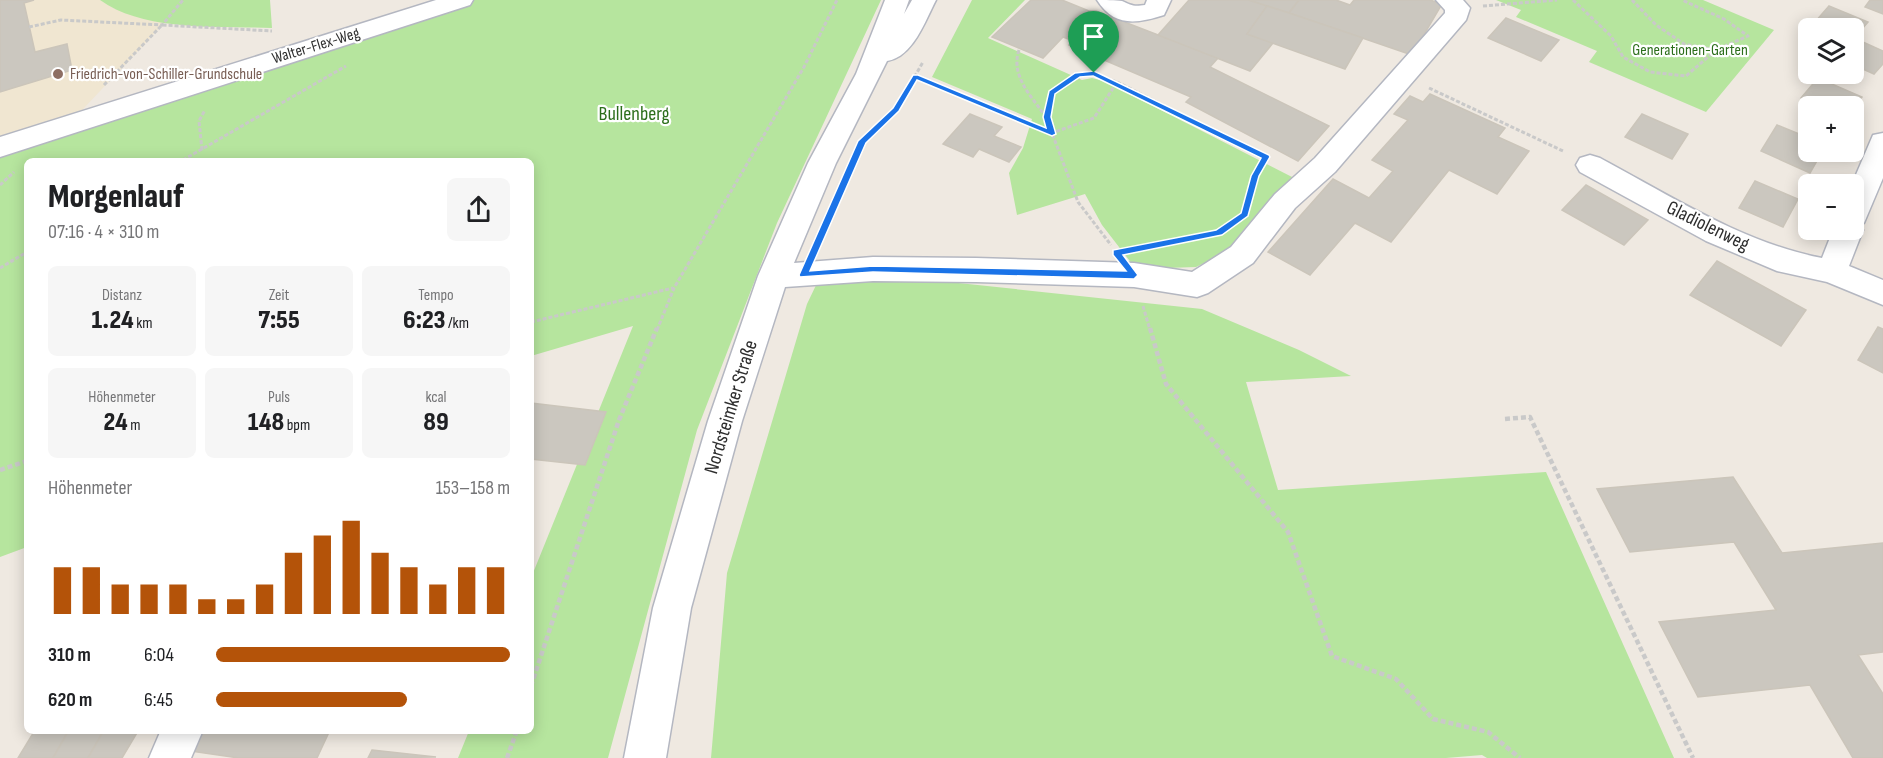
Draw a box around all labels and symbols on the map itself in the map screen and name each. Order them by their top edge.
pin [1068,11,1119,73]
street label: Walter-Flex-Weg [270,24,362,68]
park label: Generationen-Garten [1632,41,1748,60]
place label: Friedrich-von-Schiller-Grundschule [70,65,262,84]
marker: Friedrich-von-Schiller-Grundschule [51,67,65,81]
park label: Bullenberg [599,102,669,126]
street label: Gladiolenweg [1663,196,1753,256]
street label: Nordsteimker Straße [699,337,763,477]

